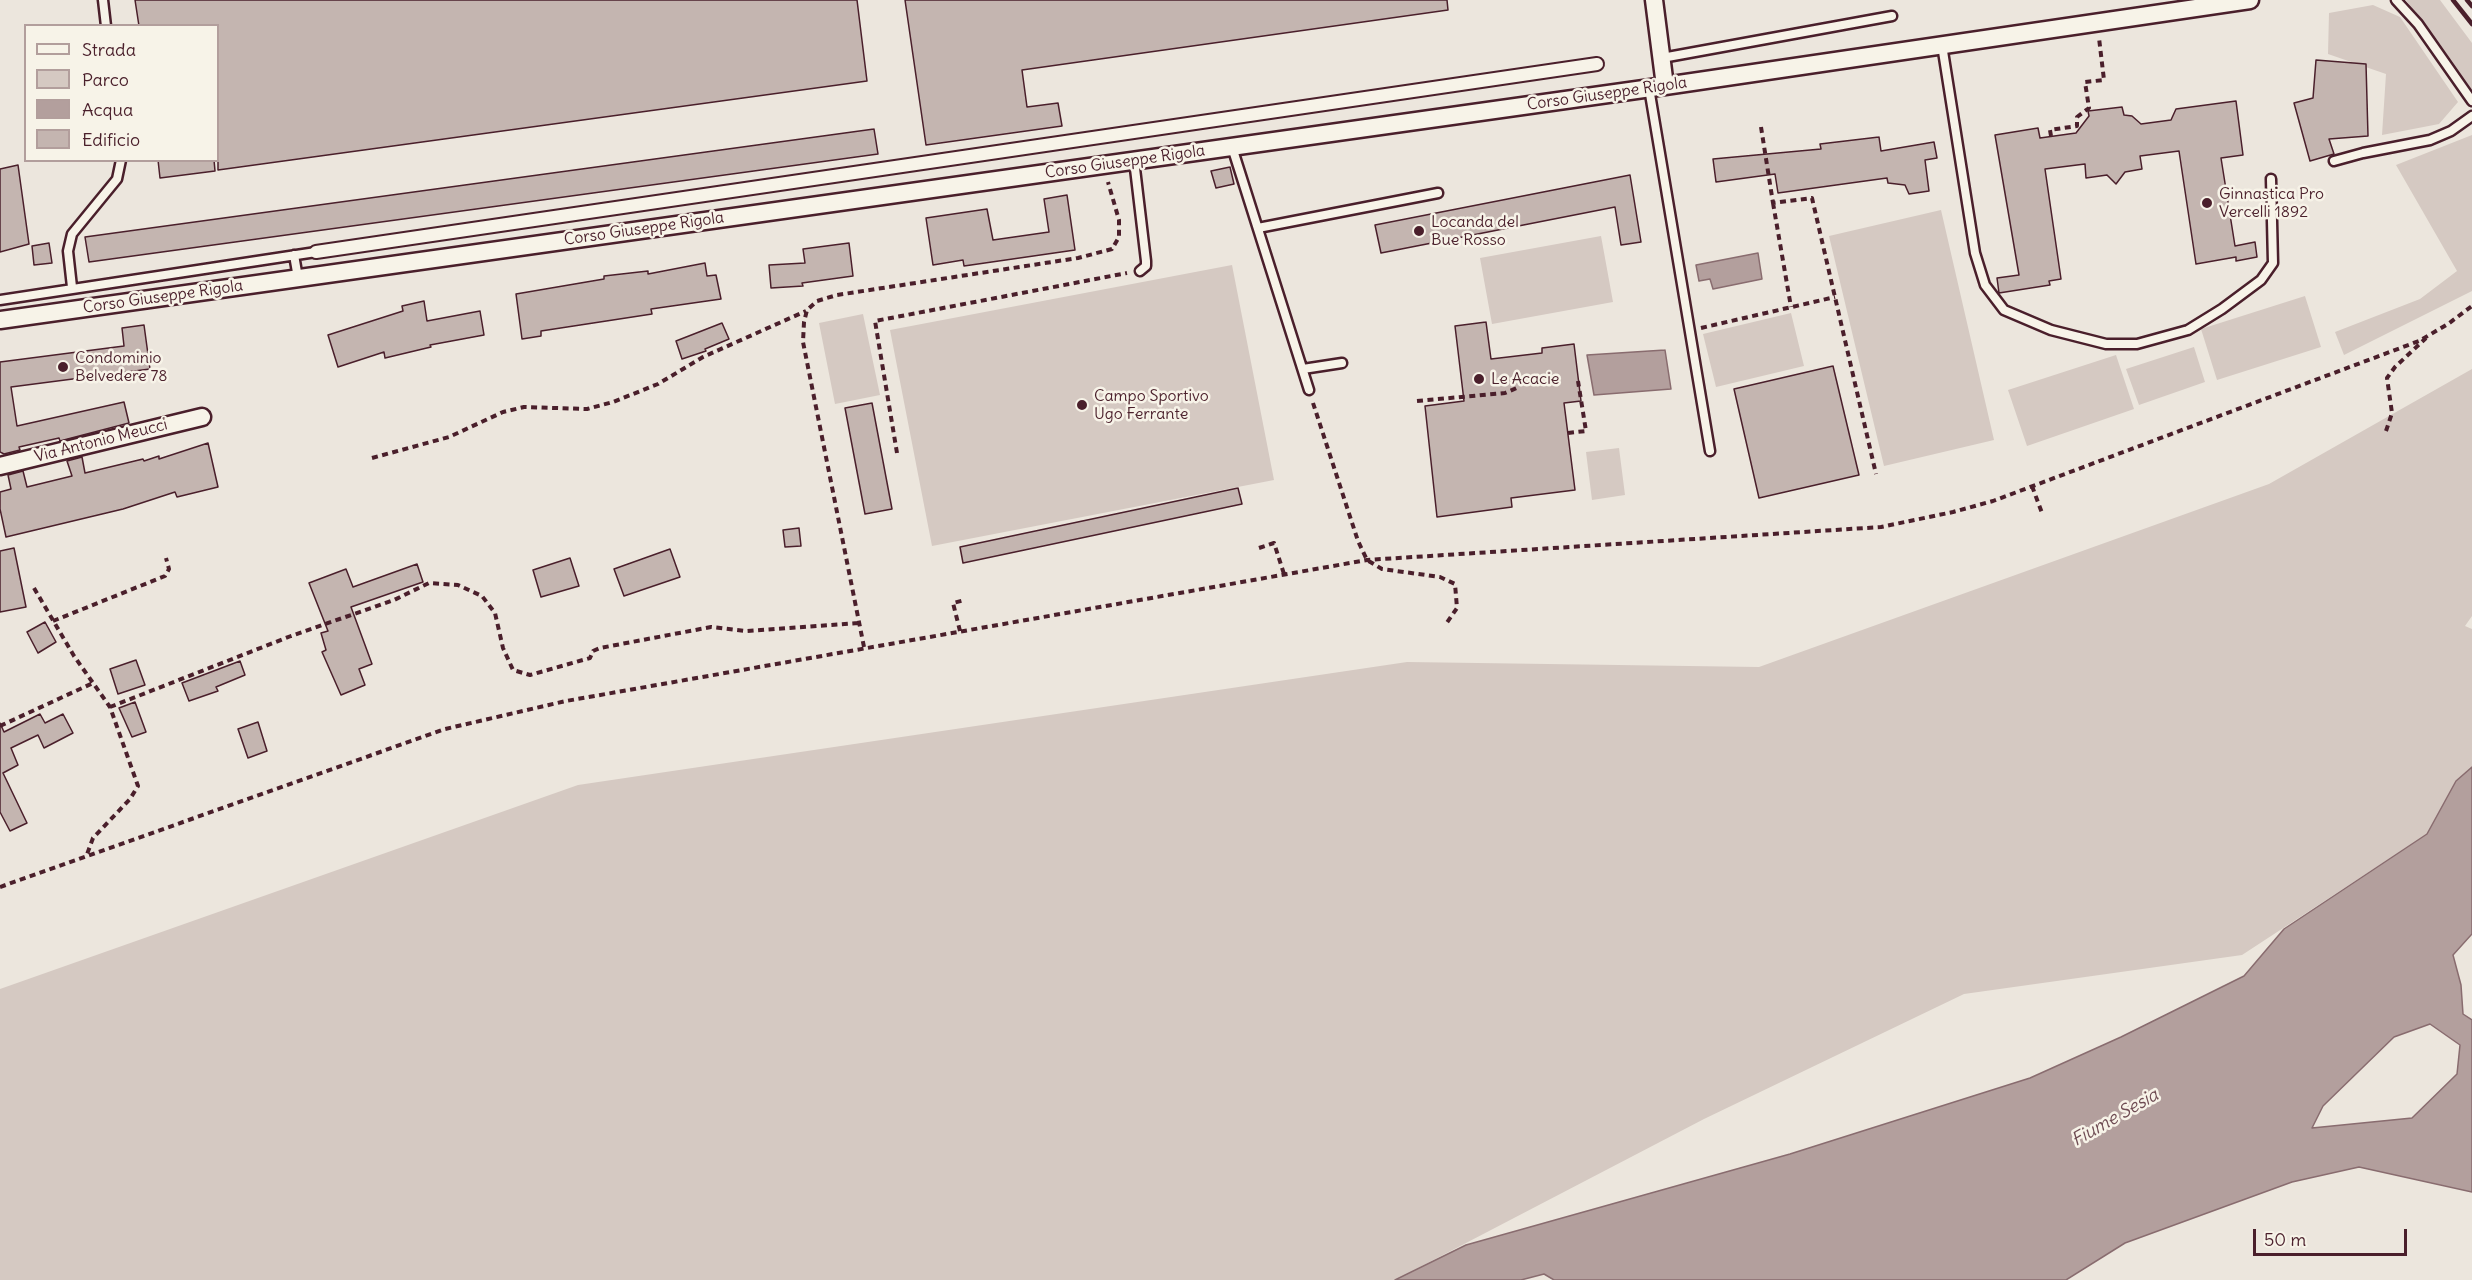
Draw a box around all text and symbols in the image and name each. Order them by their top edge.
legend [24,24,219,162]
text: Strada [82,38,136,61]
text: Parco [82,68,129,91]
street label: Corso Giuseppe Rigola [1526,73,1688,115]
text: Acqua [82,98,133,121]
text: Edificio [82,128,140,151]
street label: Corso Giuseppe Rigola [1044,141,1206,183]
place label: Ginnastica Pro Vercelli 1892 [2219,184,2324,222]
marker: Ginnastica Pro Vercelli 1892 [2200,196,2214,210]
street label: Corso Giuseppe Rigola [563,208,725,250]
place label: Locanda del Bue Rosso [1431,212,1519,250]
marker: Locanda del Bue Rosso [1412,224,1426,238]
street label: Corso Giuseppe Rigola [82,276,244,318]
place label: Condominio Belvedere 78 [75,348,168,386]
marker: Condominio Belvedere 78 [56,360,70,374]
place label: Le Acacie [1491,369,1559,389]
marker: Le Acacie [1472,372,1486,386]
place label: Campo Sportivo Ugo Ferrante [1094,386,1209,424]
marker: Campo Sportivo Ugo Ferrante [1075,398,1089,412]
street label: Via Antonio Meucci [32,415,170,467]
water label: Fiume Sesia [2068,1084,2162,1152]
scale bar [2256,1217,2410,1255]
text: 50 m [2264,1228,2306,1251]

